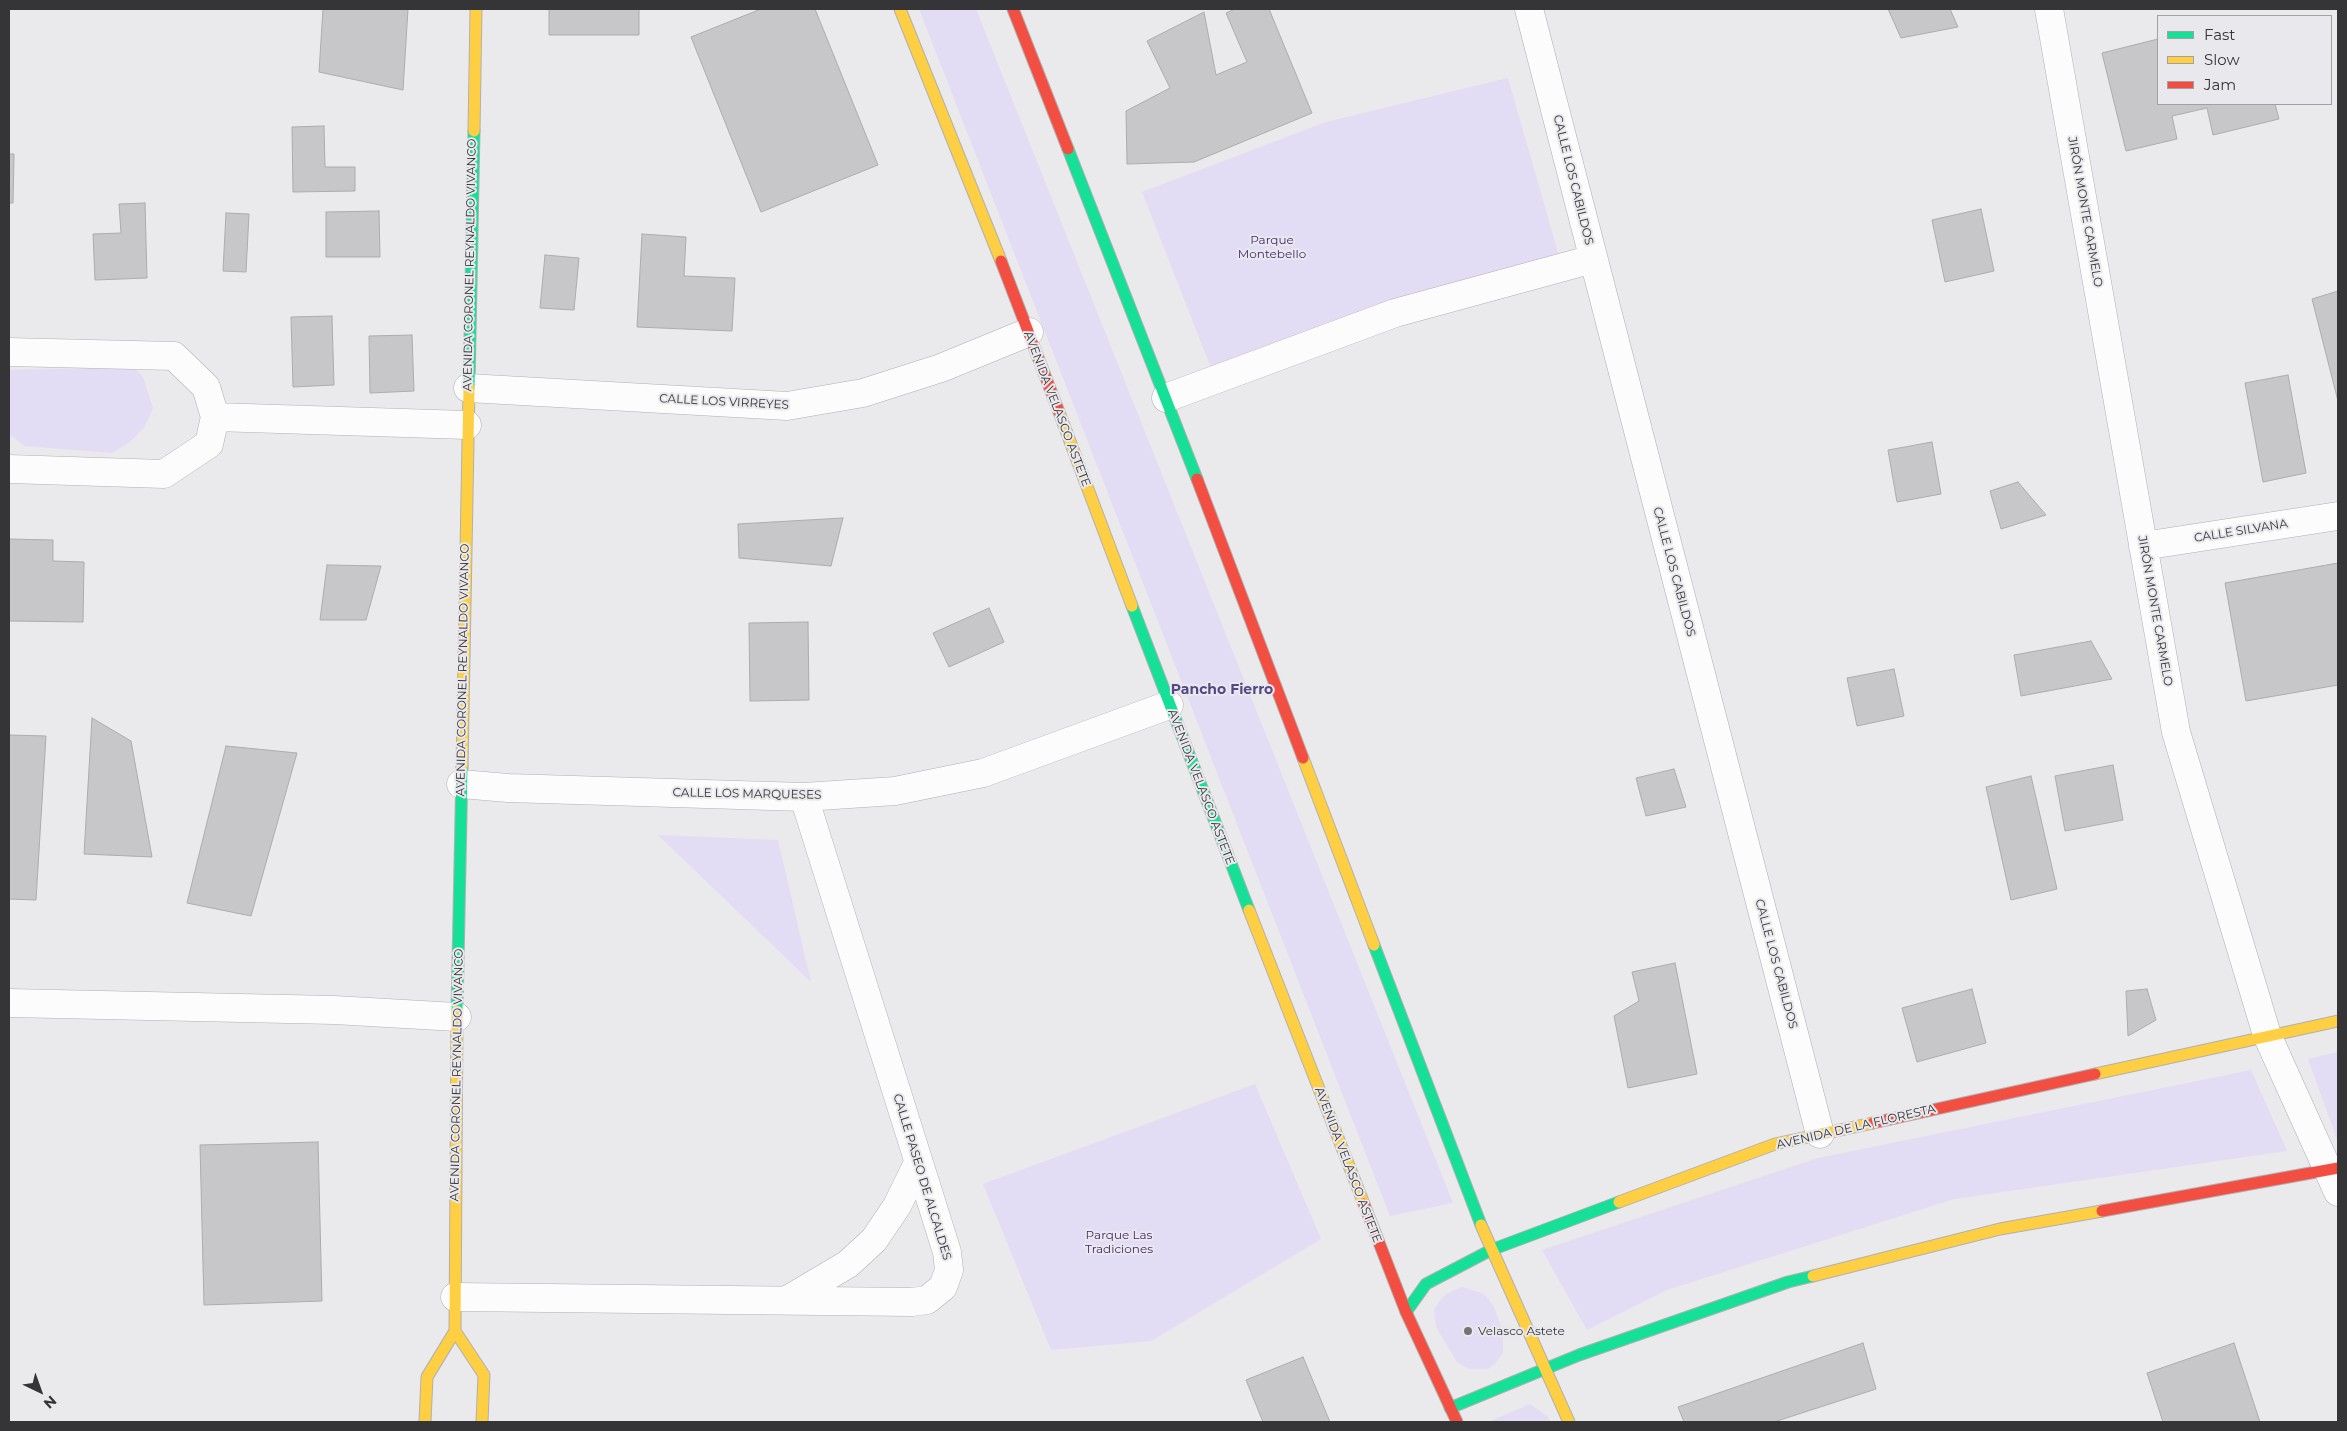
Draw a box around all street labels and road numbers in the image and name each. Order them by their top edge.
street label: CALLE LOS CABILDOS [1550,113,1596,247]
street label: JIRÓN MONTE CARMELO [2065,136,2105,288]
street label: AVENIDA CORONEL REYNALDO VIVANCO [461,138,479,392]
street label: AVENIDA VELASCO ASTETE [1021,329,1093,489]
street label: CALLE LOS VIRREYES [659,391,789,413]
street label: CALLE LOS CABILDOS [1650,506,1698,638]
street label: CALLE SILVANA [2193,516,2289,546]
street label: JIRÓN MONTE CARMELO [2135,535,2175,687]
street label: AVENIDA CORONEL REYNALDO VIVANCO [454,543,472,797]
street label: AVENIDA VELASCO ASTETE [1165,707,1237,867]
street label: CALLE LOS MARQUESES [672,786,822,802]
street label: CALLE LOS CABILDOS [1752,898,1800,1030]
street label: AVENIDA CORONEL REYNALDO VIVANCO [448,948,466,1202]
street label: AVENIDA VELASCO ASTETE [1312,1085,1384,1245]
street label: CALLE PASEO DE ALCALDES [890,1092,954,1262]
street label: AVENIDA DE LA FLORESTA [1775,1102,1937,1152]

